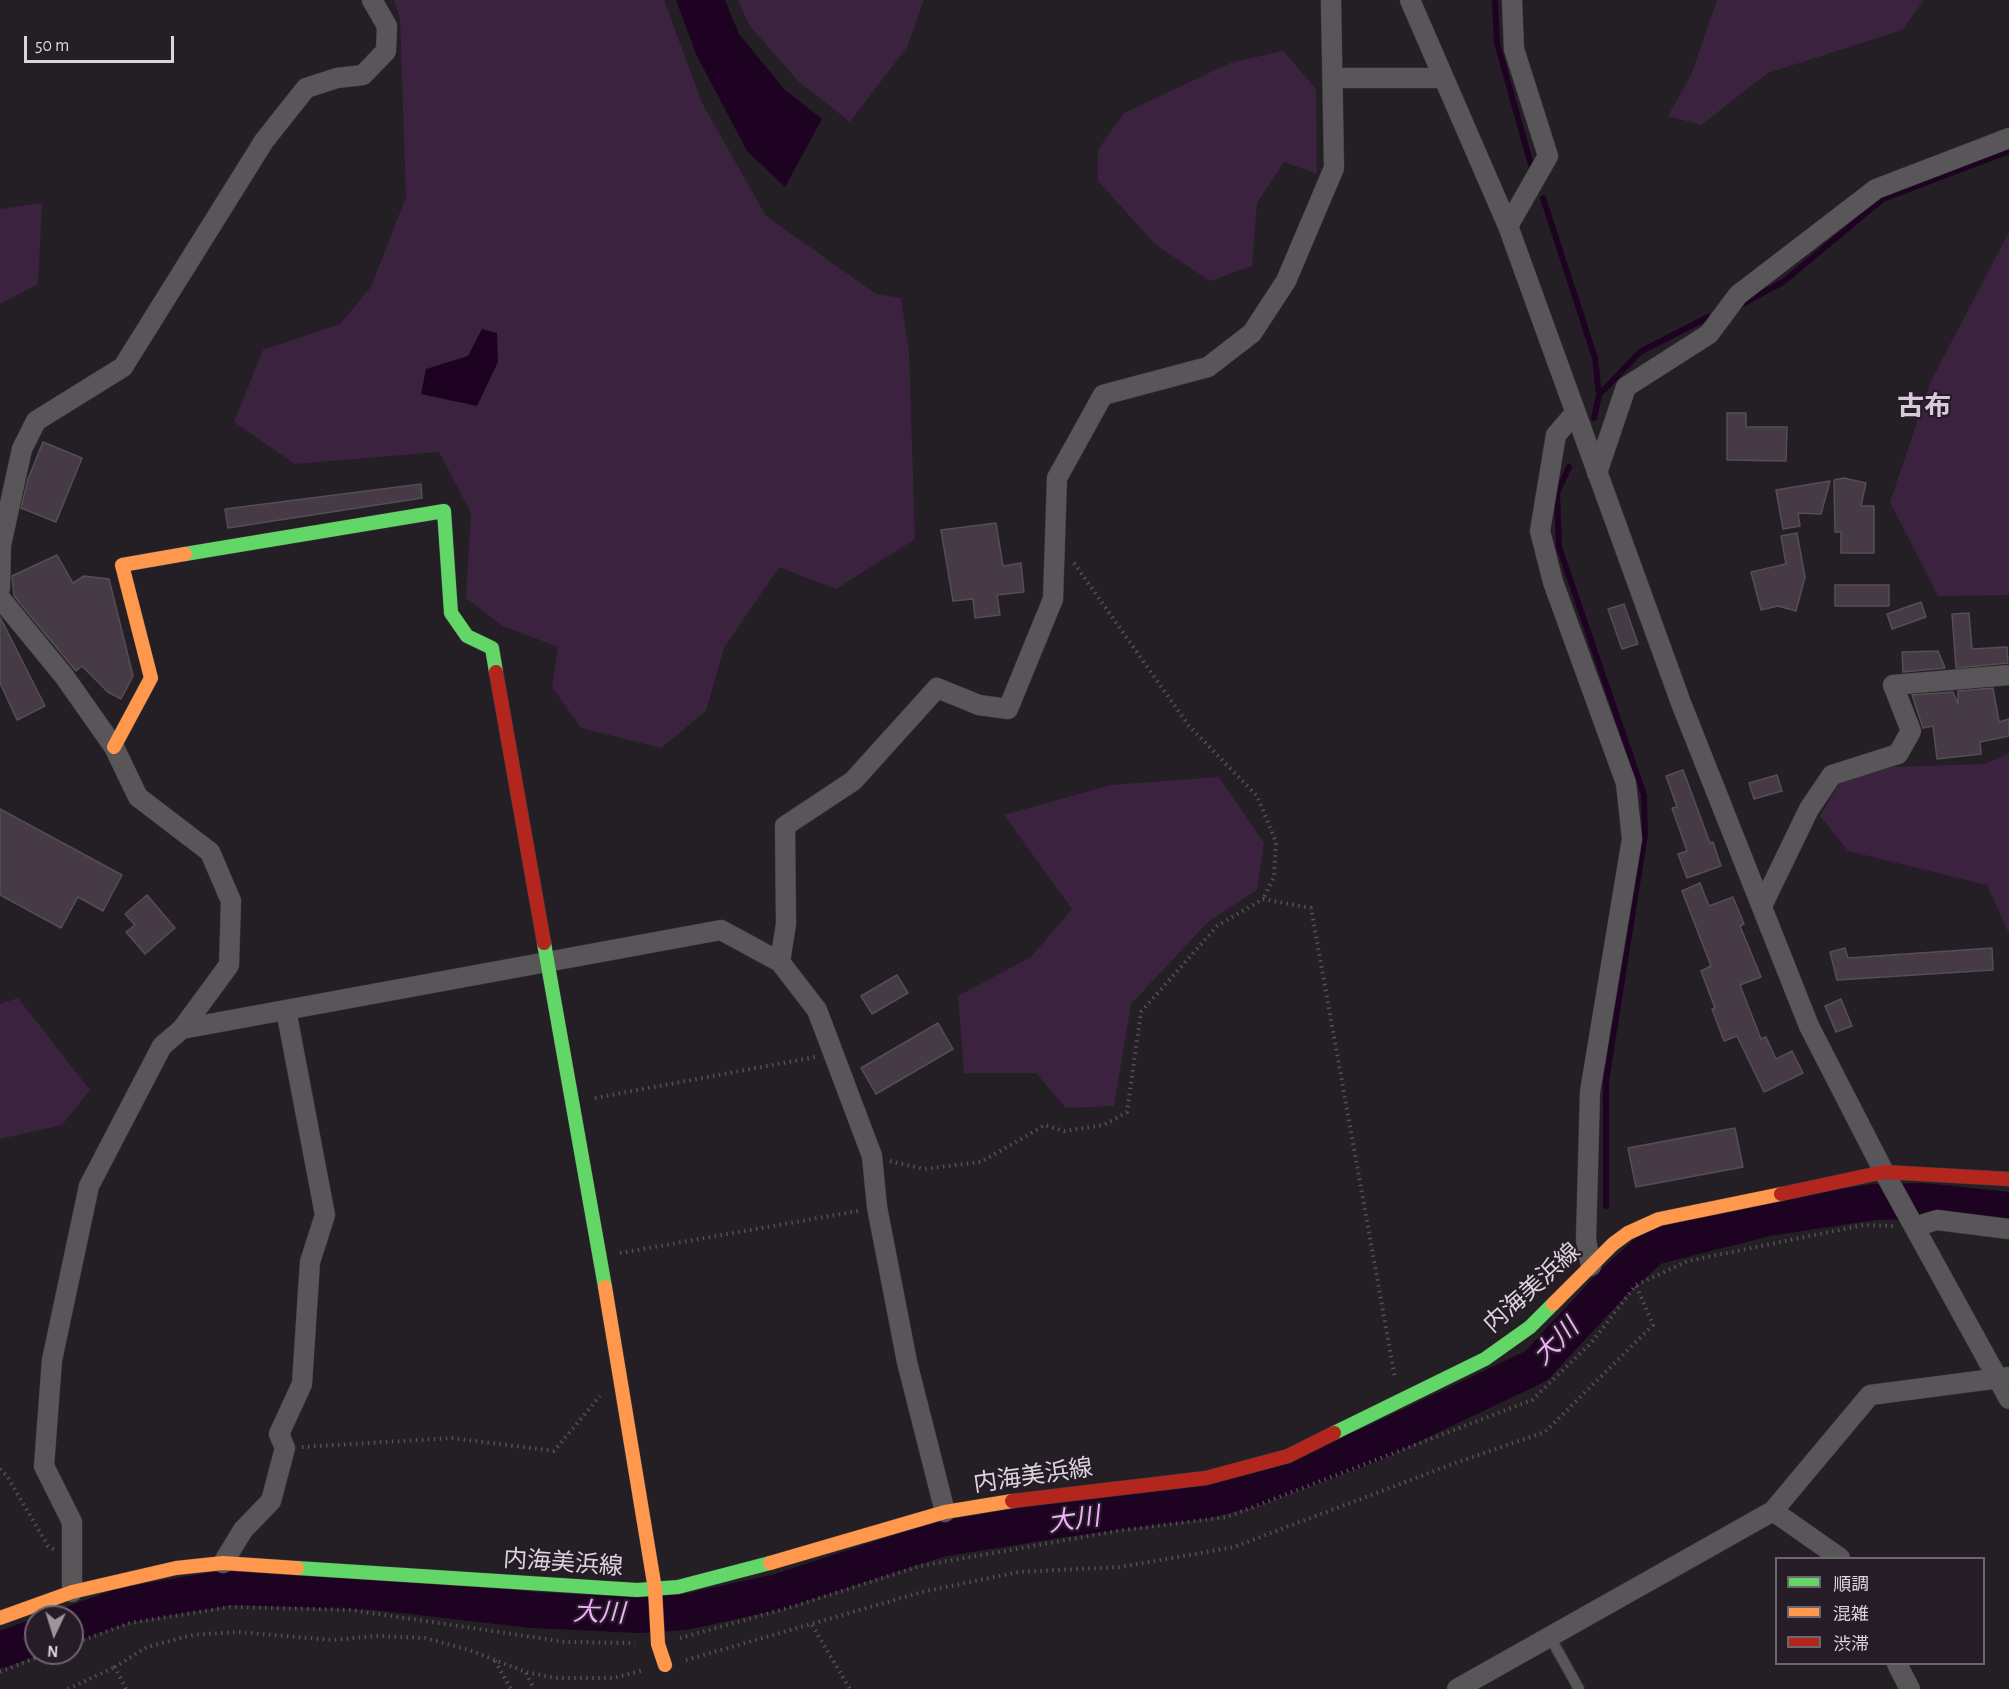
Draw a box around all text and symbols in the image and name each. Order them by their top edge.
scale bar [27,24,177,62]
text: 50 m [35,37,69,55]
district label: 古布 [1897,391,1951,423]
street label: 内海美浜線 [1478,1237,1586,1339]
water label: 大川 [1527,1313,1585,1371]
street label: 内海美浜線 [972,1453,1094,1499]
water label: 大川 [1046,1501,1102,1539]
street label: 内海美浜線 [502,1544,624,1582]
legend [1775,1557,1985,1665]
text: 順調 [1833,1576,1869,1594]
water label: 大川 [572,1597,626,1629]
north arrow [24,1605,84,1665]
text: 混雑 [1833,1606,1869,1624]
text: 渋滞 [1833,1636,1869,1654]
text: N [47,1643,59,1659]

